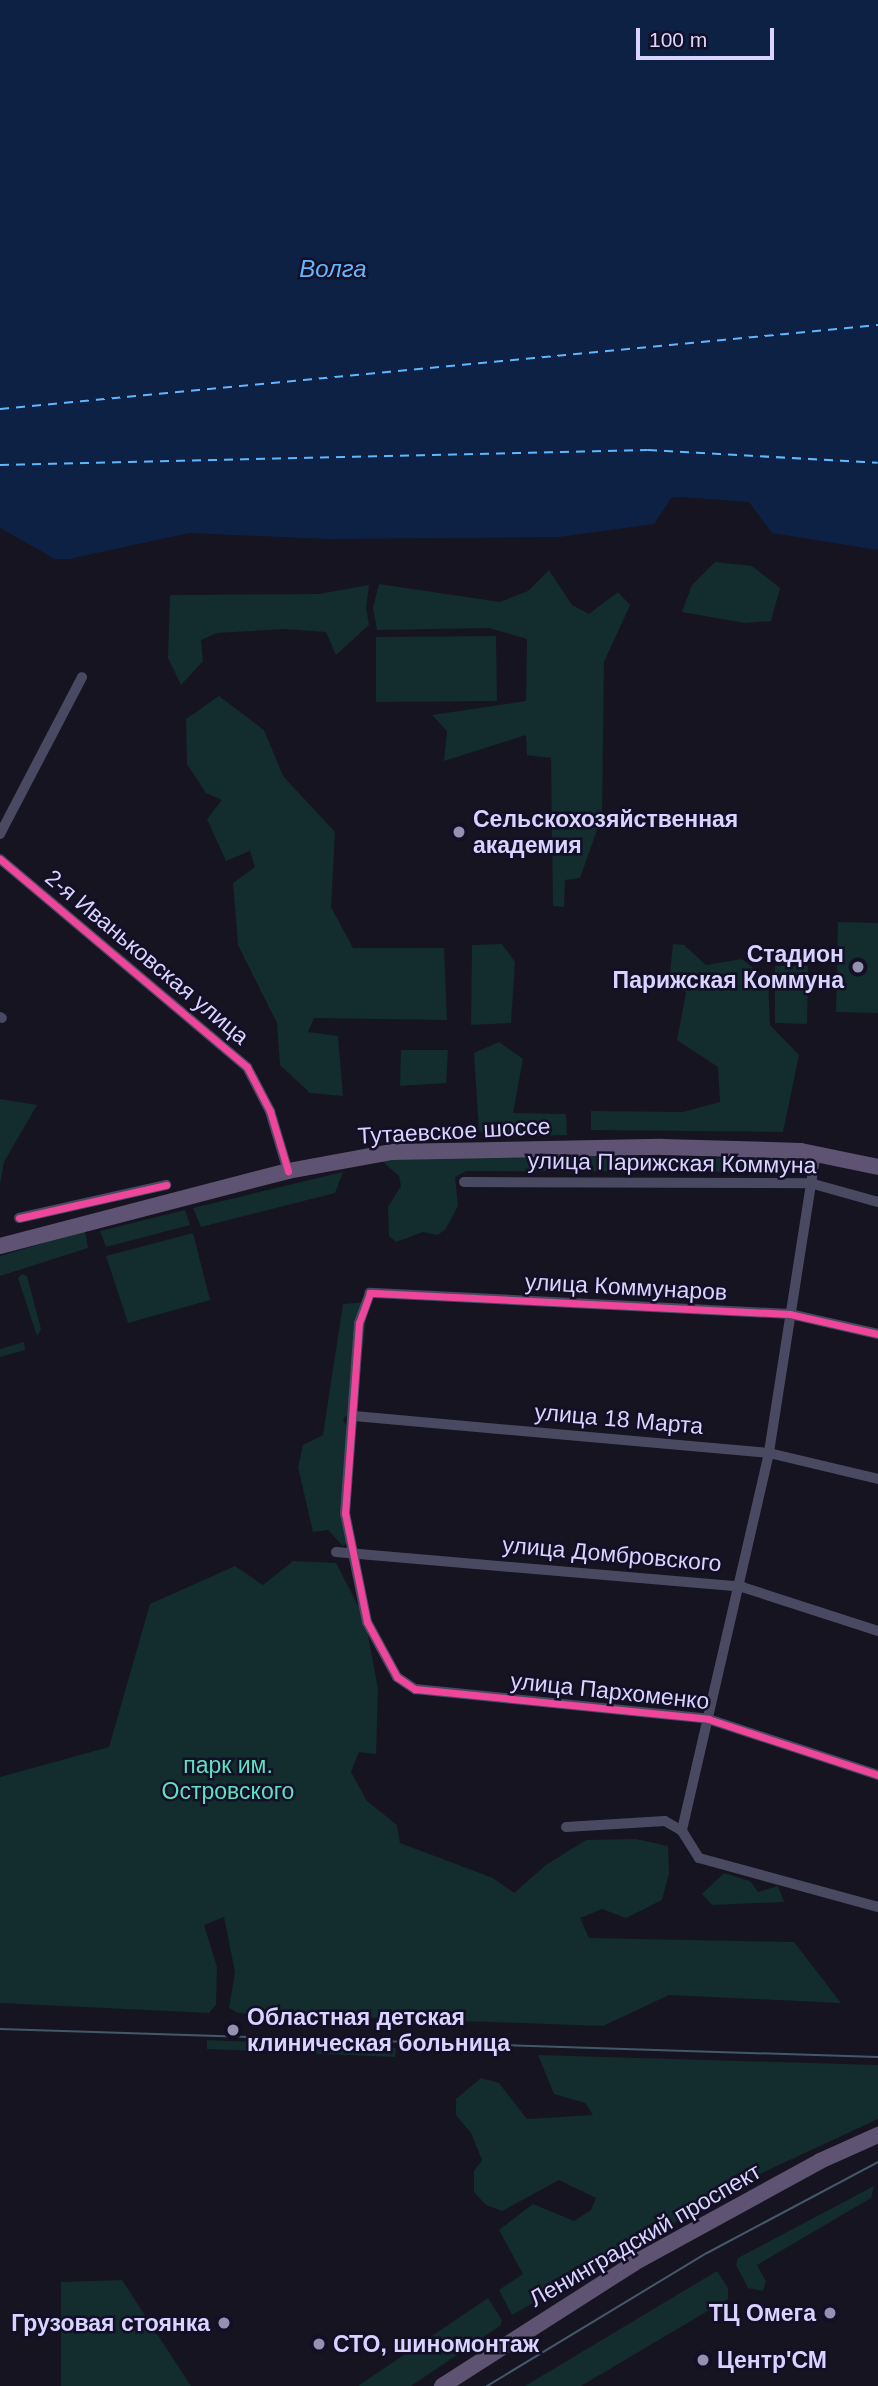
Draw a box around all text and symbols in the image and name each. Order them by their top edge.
scale bar [640,14,778,58]
text: 100 m [649,28,707,51]
water label: Волга [299,255,367,283]
place label: Сельскохозяйственная академия [473,805,738,859]
marker: Сельскохозяйственная академия [451,824,467,840]
street label: 2-я Иваньковская улица [40,864,254,1050]
place label: Стадион Парижская Коммуна [613,940,844,994]
marker: Стадион Парижская Коммуна [850,959,866,975]
street label: Тутаевское шоссе [357,1112,551,1150]
street label: улица Парижская Коммуна [527,1147,817,1179]
street label: улица Коммунаров [524,1268,728,1306]
street label: улица 18 Марта [534,1398,704,1440]
street label: улица Домбровского [501,1531,723,1577]
street label: улица Пархоменко [509,1667,711,1715]
park label: парк им. Островского [162,1751,294,1805]
place label: Областная детская клиническая больница [247,2003,510,2057]
marker: Областная детская клиническая больница [225,2022,241,2038]
street label: Ленинградский проспект [524,2157,766,2313]
place label: ТЦ Омега [709,2299,816,2327]
marker: ТЦ Омега [822,2305,838,2321]
place label: Грузовая стоянка [11,2309,210,2337]
marker: Грузовая стоянка [216,2315,232,2331]
place label: СТО, шиномонтаж [333,2330,539,2358]
marker: СТО, шиномонтаж [311,2336,327,2352]
place label: Центр'СМ [717,2346,827,2374]
marker: Центр'СМ [695,2352,711,2368]

